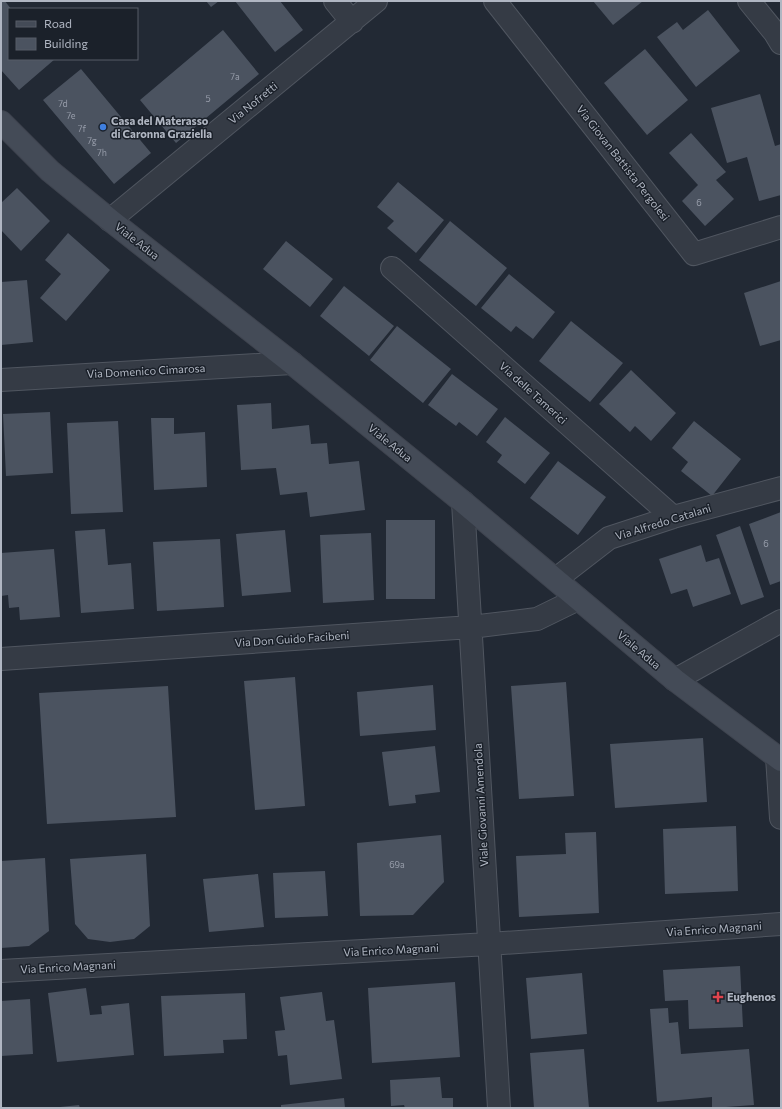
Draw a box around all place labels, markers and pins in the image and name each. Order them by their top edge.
place label: Casa del Materasso di Caronna Graziella [111,114,212,140]
marker: Casa del Materasso di Caronna Graziella [98,122,108,132]
place label: Eughenos [727,990,776,1003]
marker: Eughenos [712,991,724,1003]

